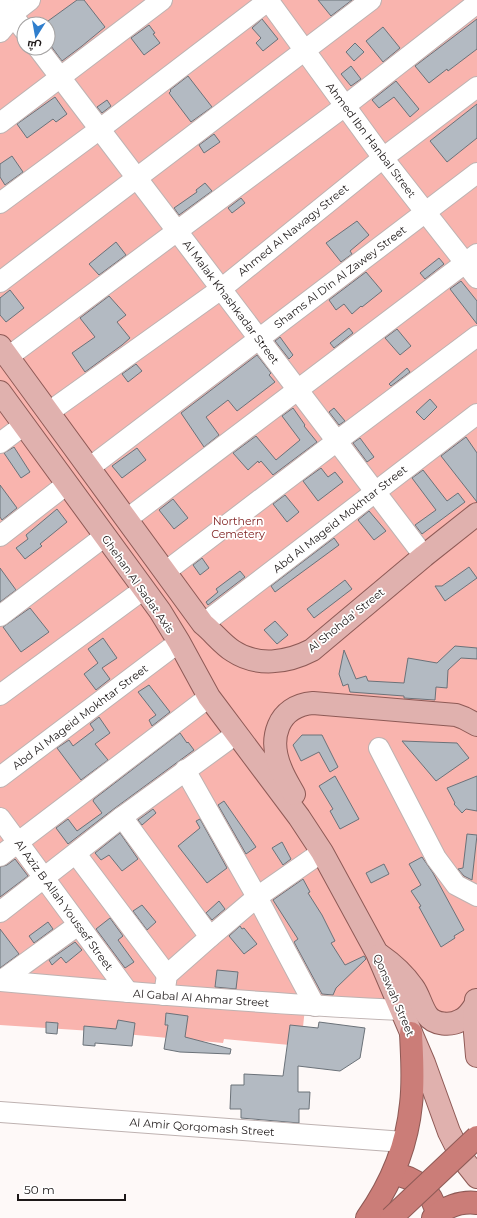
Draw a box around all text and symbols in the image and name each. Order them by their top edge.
north arrow [16,16,56,56]
text: ش [26,38,42,54]
street label: Ahmed Ibn Hanbal Street [323,80,419,201]
street label: Ahmed Al Nawagy Street [235,181,352,279]
street label: Shams Al Din Al Zawey Street [271,222,409,331]
street label: Al Malak Khashkadar Street [180,237,283,367]
street label: Abd Al Mageid Mokhtar Street [270,462,410,576]
park label: Northern Cemetery [211,514,265,541]
street label: Ghehan Al Sadat Axis [99,532,178,636]
street label: Al Shohda' Street [305,584,388,655]
street label: Abd Al Mageid Mokhtar Street [9,661,151,773]
street label: Al Aziz B Allah Youssef Street [12,837,117,974]
street label: Qonswah Street [370,952,418,1039]
street label: Al Gabal Al Ahmar Street [133,986,270,1010]
street label: Al Amir Qorqomash Street [129,1115,276,1139]
scale bar [18,1176,125,1202]
text: 50 m [24,1182,55,1197]

